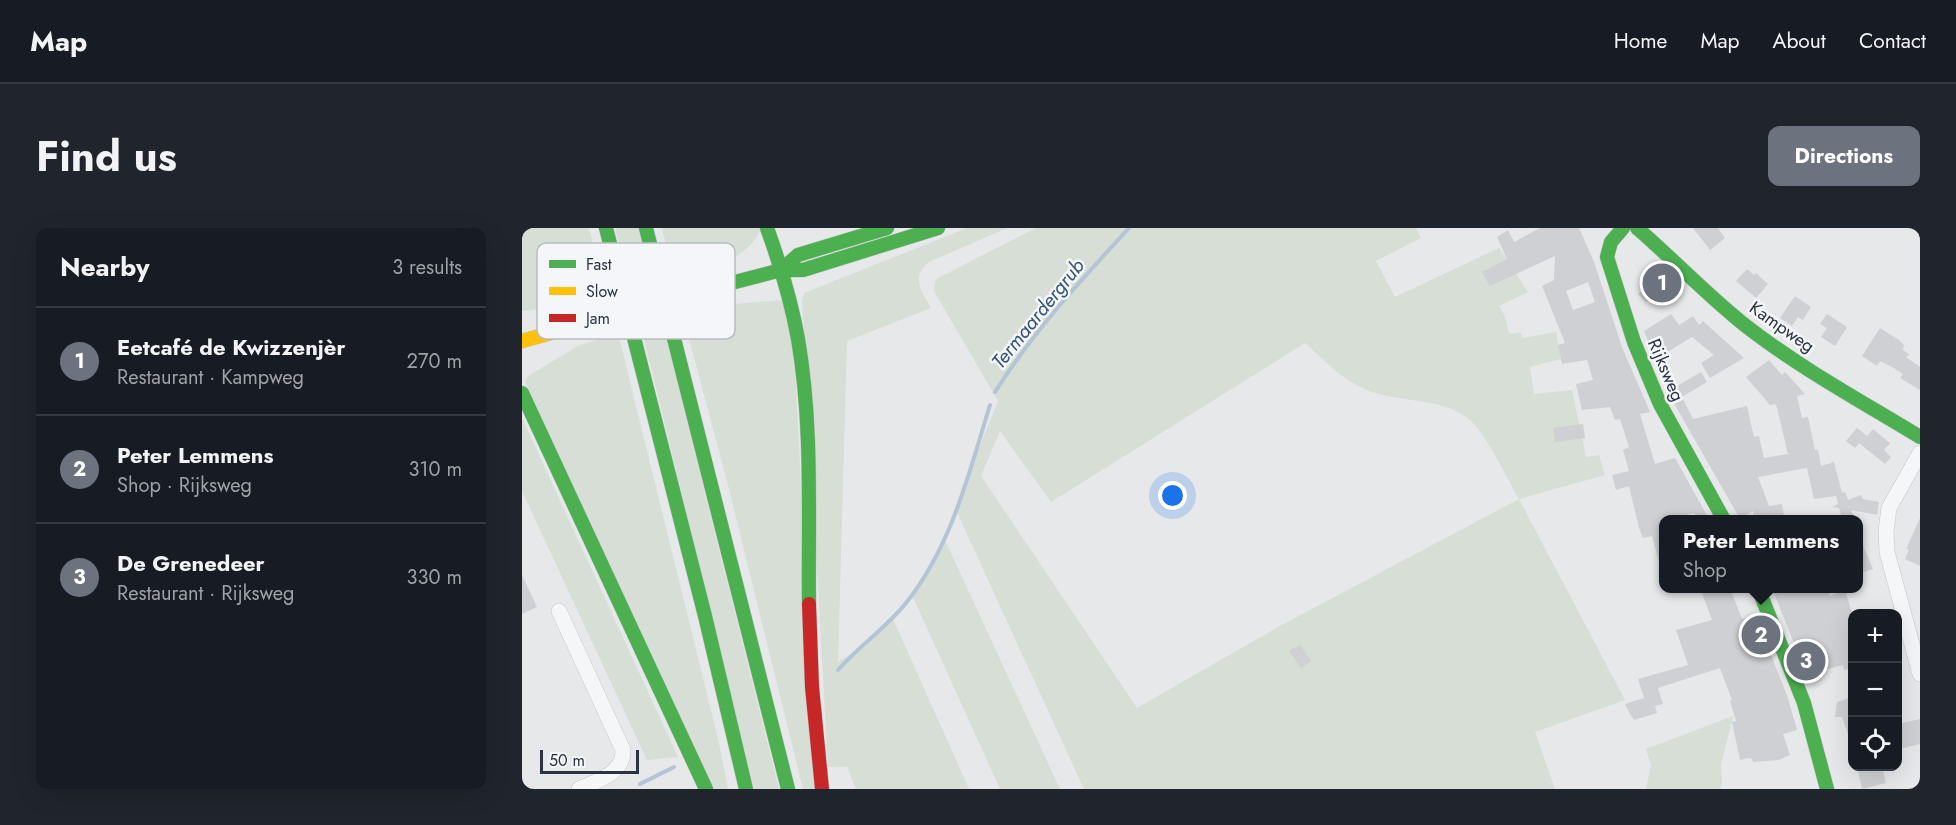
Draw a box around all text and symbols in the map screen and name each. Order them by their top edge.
text: Map [30,21,87,62]
text: Home [1614,26,1667,56]
text: Map [1700,26,1740,56]
text: About [1773,26,1826,56]
text: Contact [1859,26,1926,56]
text: Find us [36,126,177,187]
button: Directions [1768,126,1920,186]
legend [537,243,735,339]
text: Nearby [60,248,149,286]
text: 3 results [392,253,462,282]
text: Fast [586,253,612,276]
water label: Termaardergrub [985,253,1091,375]
pin: 1 [1642,260,1682,306]
text: Slow [586,280,618,303]
street label: Kampweg [1744,295,1820,359]
text: Jam [584,307,610,330]
text: Eetcafé de Kwizzenjèr [117,331,345,363]
street label: Rijksweg [1641,335,1691,405]
text: 1 [74,347,85,376]
text: 270 m [407,347,462,376]
text: Restaurant · Kampweg [117,363,304,392]
text: Peter Lemmens [117,439,274,471]
text: 2 [73,455,86,484]
text: 310 m [408,455,462,484]
text: Shop · Rijksweg [117,471,252,500]
your location [1158,481,1187,510]
popup [1659,515,1863,593]
text: Peter Lemmens [1683,524,1839,556]
text: De Grenedeer [117,547,265,579]
text: Shop [1683,556,1727,585]
text: 3 [73,563,86,592]
text: 330 m [407,563,462,592]
text: Restaurant · Rijksweg [117,579,294,608]
map controls [1848,609,1902,771]
button: + [1848,609,1902,663]
pin: 2 [1742,612,1780,658]
pin: 3 [1786,638,1826,684]
button: − [1848,663,1902,717]
button: locate [1848,717,1902,771]
scale bar [540,747,639,774]
text: 50 m [549,749,585,772]

